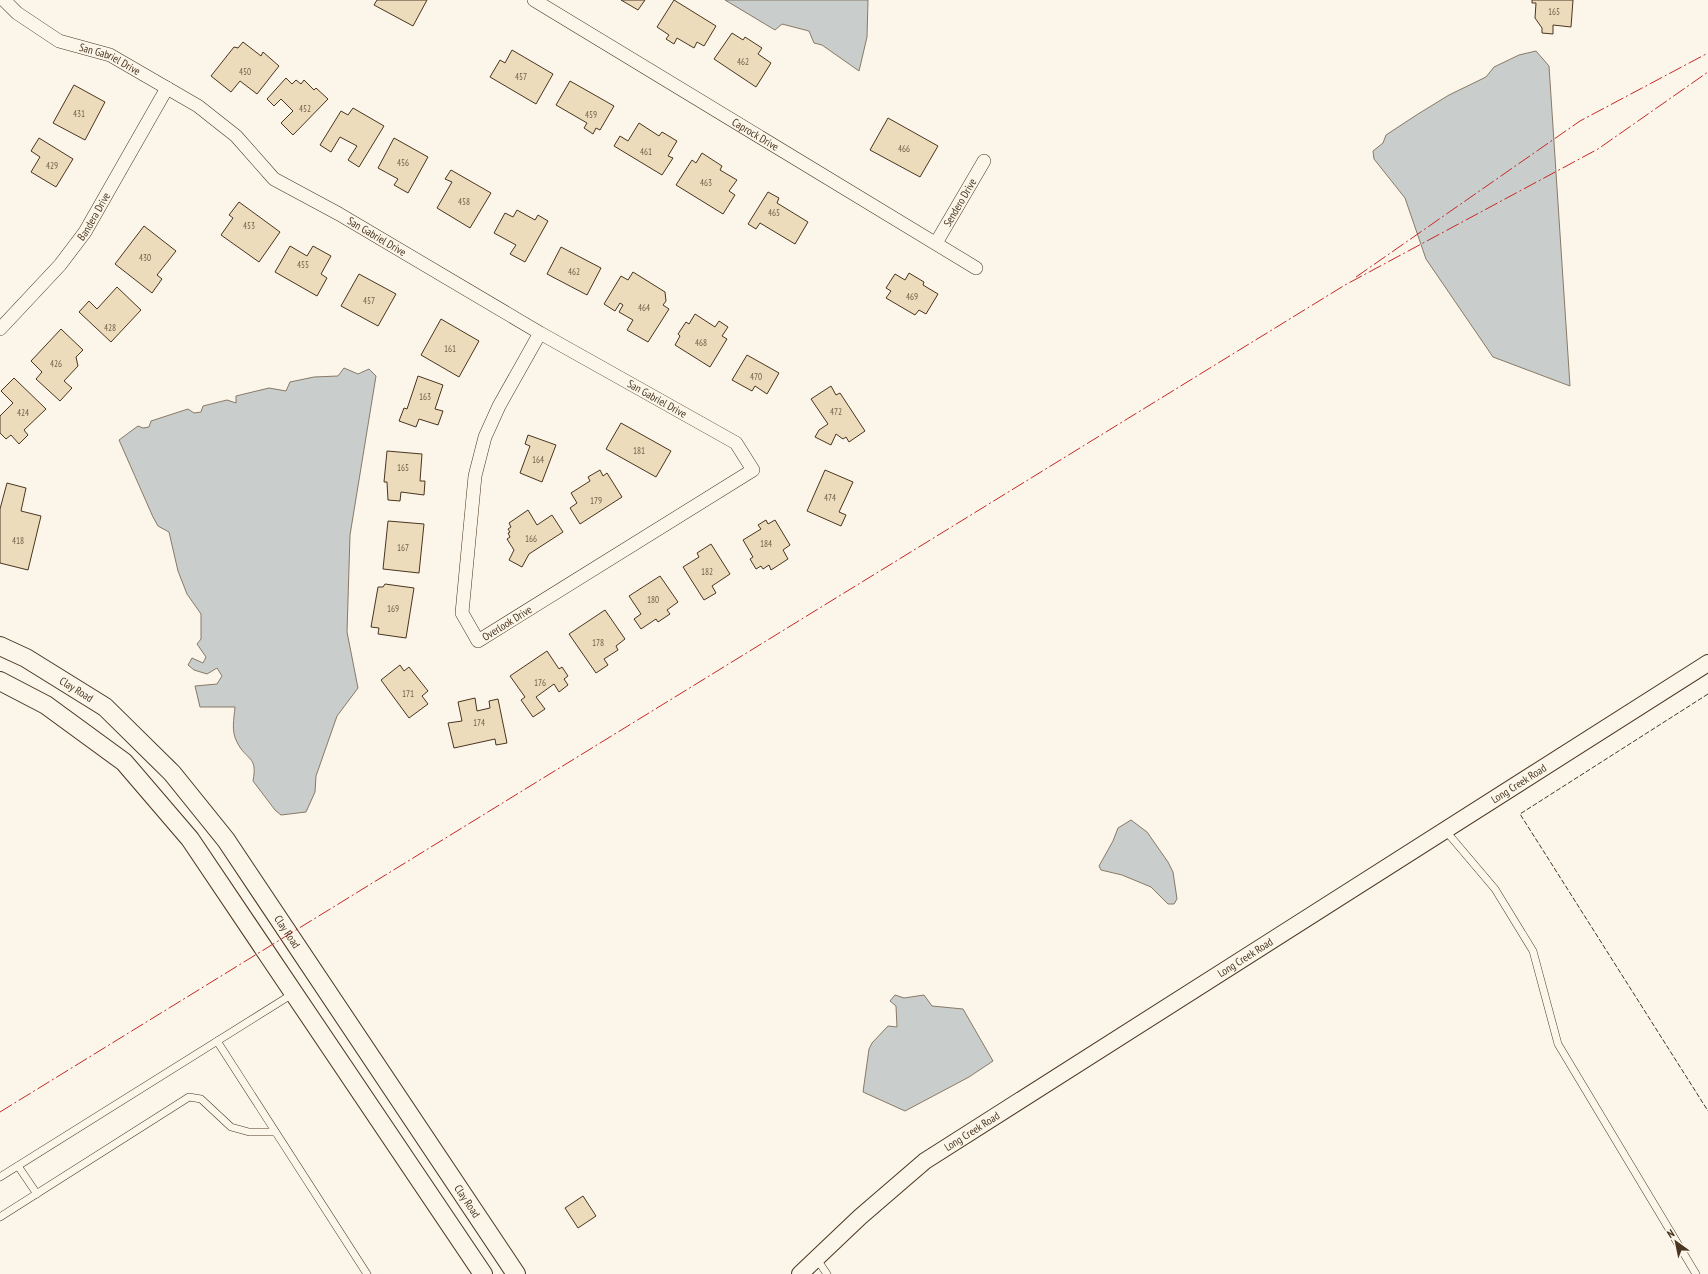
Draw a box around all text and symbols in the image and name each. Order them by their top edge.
house number: 165 [1548,6,1560,17]
street label: San Gabriel Drive [78,40,143,78]
house number: 462 [737,56,749,67]
house number: 450 [239,66,251,77]
house number: 457 [515,71,527,82]
house number: 452 [299,103,311,114]
house number: 431 [73,108,85,119]
house number: 459 [585,109,597,120]
street label: Caprock Drive [730,115,782,154]
house number: 466 [898,143,910,154]
house number: 461 [640,146,652,157]
house number: 456 [397,157,409,168]
house number: 429 [46,160,58,171]
street label: Sendero Drive [940,175,980,229]
house number: 463 [700,177,712,188]
street label: Bandera Drive [74,189,113,243]
house number: 458 [458,196,470,207]
house number: 465 [768,207,780,218]
street label: San Gabriel Drive [345,214,409,259]
house number: 453 [243,220,255,231]
house number: 430 [139,252,151,263]
house number: 455 [297,259,309,270]
house number: 462 [568,266,580,277]
house number: 469 [906,291,918,302]
house number: 457 [363,295,375,306]
house number: 464 [638,302,650,313]
house number: 428 [104,322,116,333]
house number: 468 [695,337,707,348]
house number: 161 [444,343,456,354]
house number: 426 [50,358,62,369]
house number: 470 [750,371,762,382]
street label: San Gabriel Drive [625,377,690,421]
house number: 163 [419,391,431,402]
house number: 472 [830,406,842,417]
house number: 424 [17,407,29,418]
house number: 181 [633,445,645,456]
house number: 164 [532,454,544,465]
house number: 165 [397,462,409,473]
house number: 474 [824,492,836,503]
house number: 179 [590,495,602,506]
house number: 166 [525,533,537,544]
house number: 418 [12,535,24,546]
house number: 184 [760,538,772,549]
house number: 167 [397,542,409,553]
house number: 182 [701,566,713,577]
house number: 180 [647,594,659,605]
street label: Overlook Drive [479,602,535,644]
house number: 169 [387,603,399,614]
house number: 178 [592,637,604,648]
street label: Clay Road [57,674,96,705]
house number: 176 [534,677,546,688]
house number: 171 [402,688,414,699]
house number: 174 [473,717,485,728]
street label: Long Creek Road [1488,761,1549,806]
street label: Clay Road [271,912,304,951]
street label: Long Creek Road [1215,934,1276,980]
street label: Long Creek Road [941,1108,1002,1154]
street label: Clay Road [451,1182,484,1221]
north arrow [1656,1222,1696,1262]
text: N [1664,1226,1677,1241]

